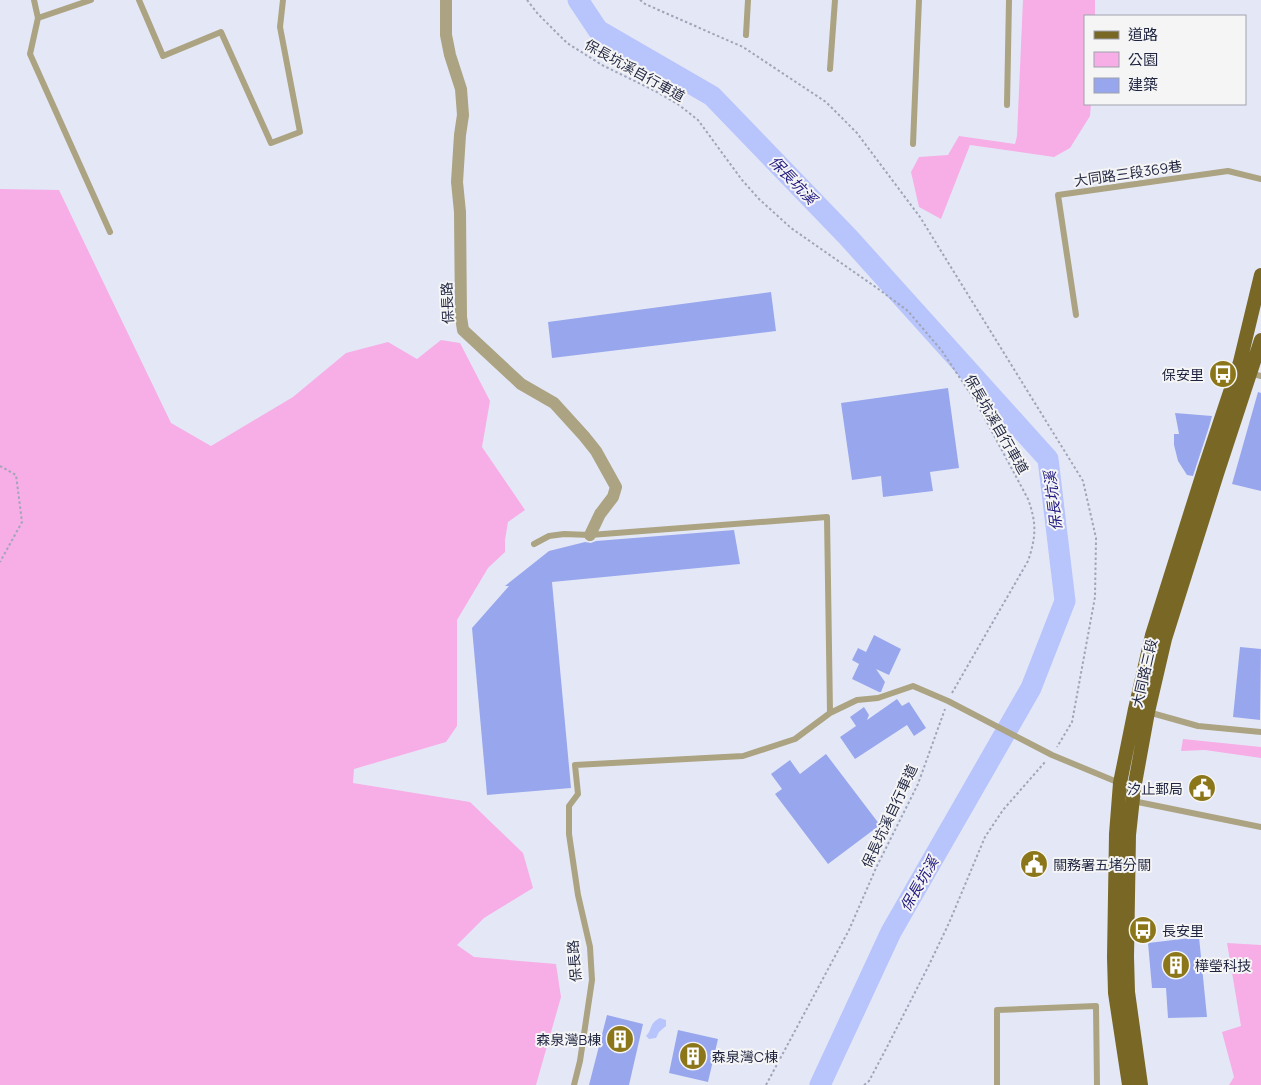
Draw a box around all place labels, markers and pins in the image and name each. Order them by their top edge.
bus stop icon: 保安里 [1208,359,1238,389]
place label: 保安里 [1162,365,1204,384]
public building icon: 汐止郵局 [1187,773,1217,803]
place label: 汐止郵局 [1127,779,1183,798]
public building icon: 關務署五堵分關 [1019,849,1049,879]
place label: 關務署五堵分關 [1053,855,1151,874]
bus stop icon: 長安里 [1128,915,1158,945]
place label: 長安里 [1162,921,1204,940]
building icon: 樺瑩科技 [1161,950,1191,980]
place label: 樺瑩科技 [1195,956,1251,975]
building icon: 森泉灣B棟 [605,1024,635,1054]
place label: 森泉灣B棟 [536,1030,601,1049]
building icon: 森泉灣C棟 [678,1041,708,1071]
place label: 森泉灣C棟 [712,1047,778,1066]

